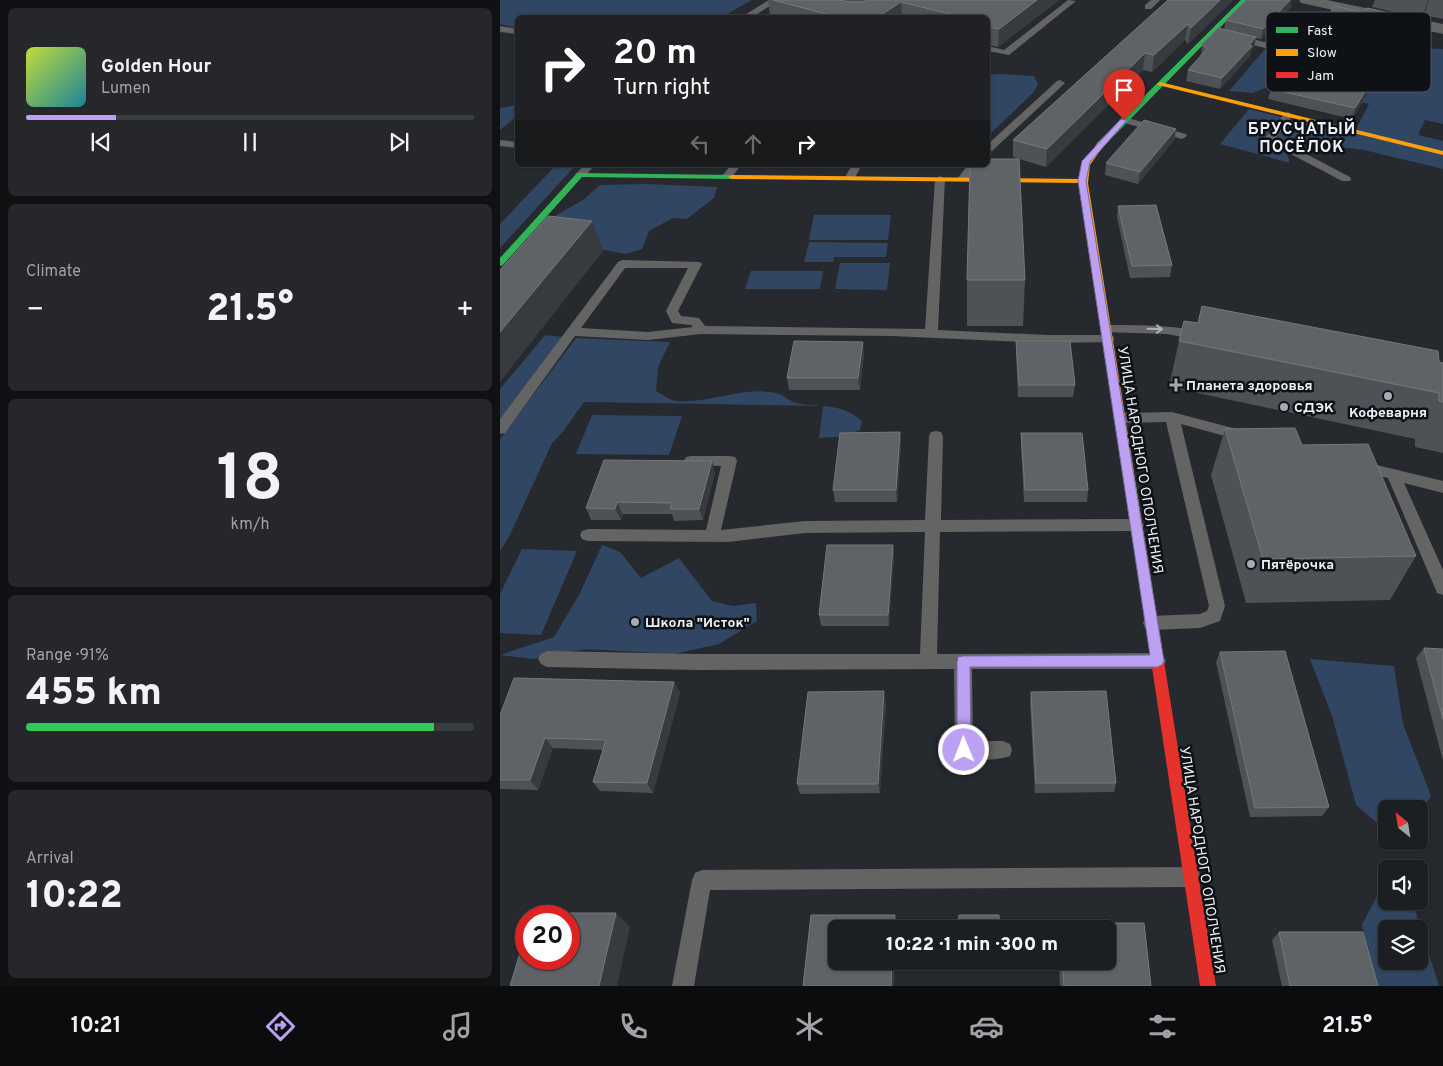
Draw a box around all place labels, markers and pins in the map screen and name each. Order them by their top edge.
pin [1103,69,1145,120]
place label: Планета здоровья [1186,378,1313,395]
marker: Планета здоровья [1170,379,1182,391]
marker: Кофеварня [1382,390,1394,402]
place label: СДЭК [1294,400,1334,417]
marker: СДЭК [1278,401,1290,413]
place label: Кофеварня [1349,405,1427,422]
place label: Пятёрочка [1261,557,1334,574]
marker: Пятёрочка [1245,558,1257,570]
place label: Школа "Исток" [645,615,750,632]
marker: Школа "Исток" [629,616,641,628]

